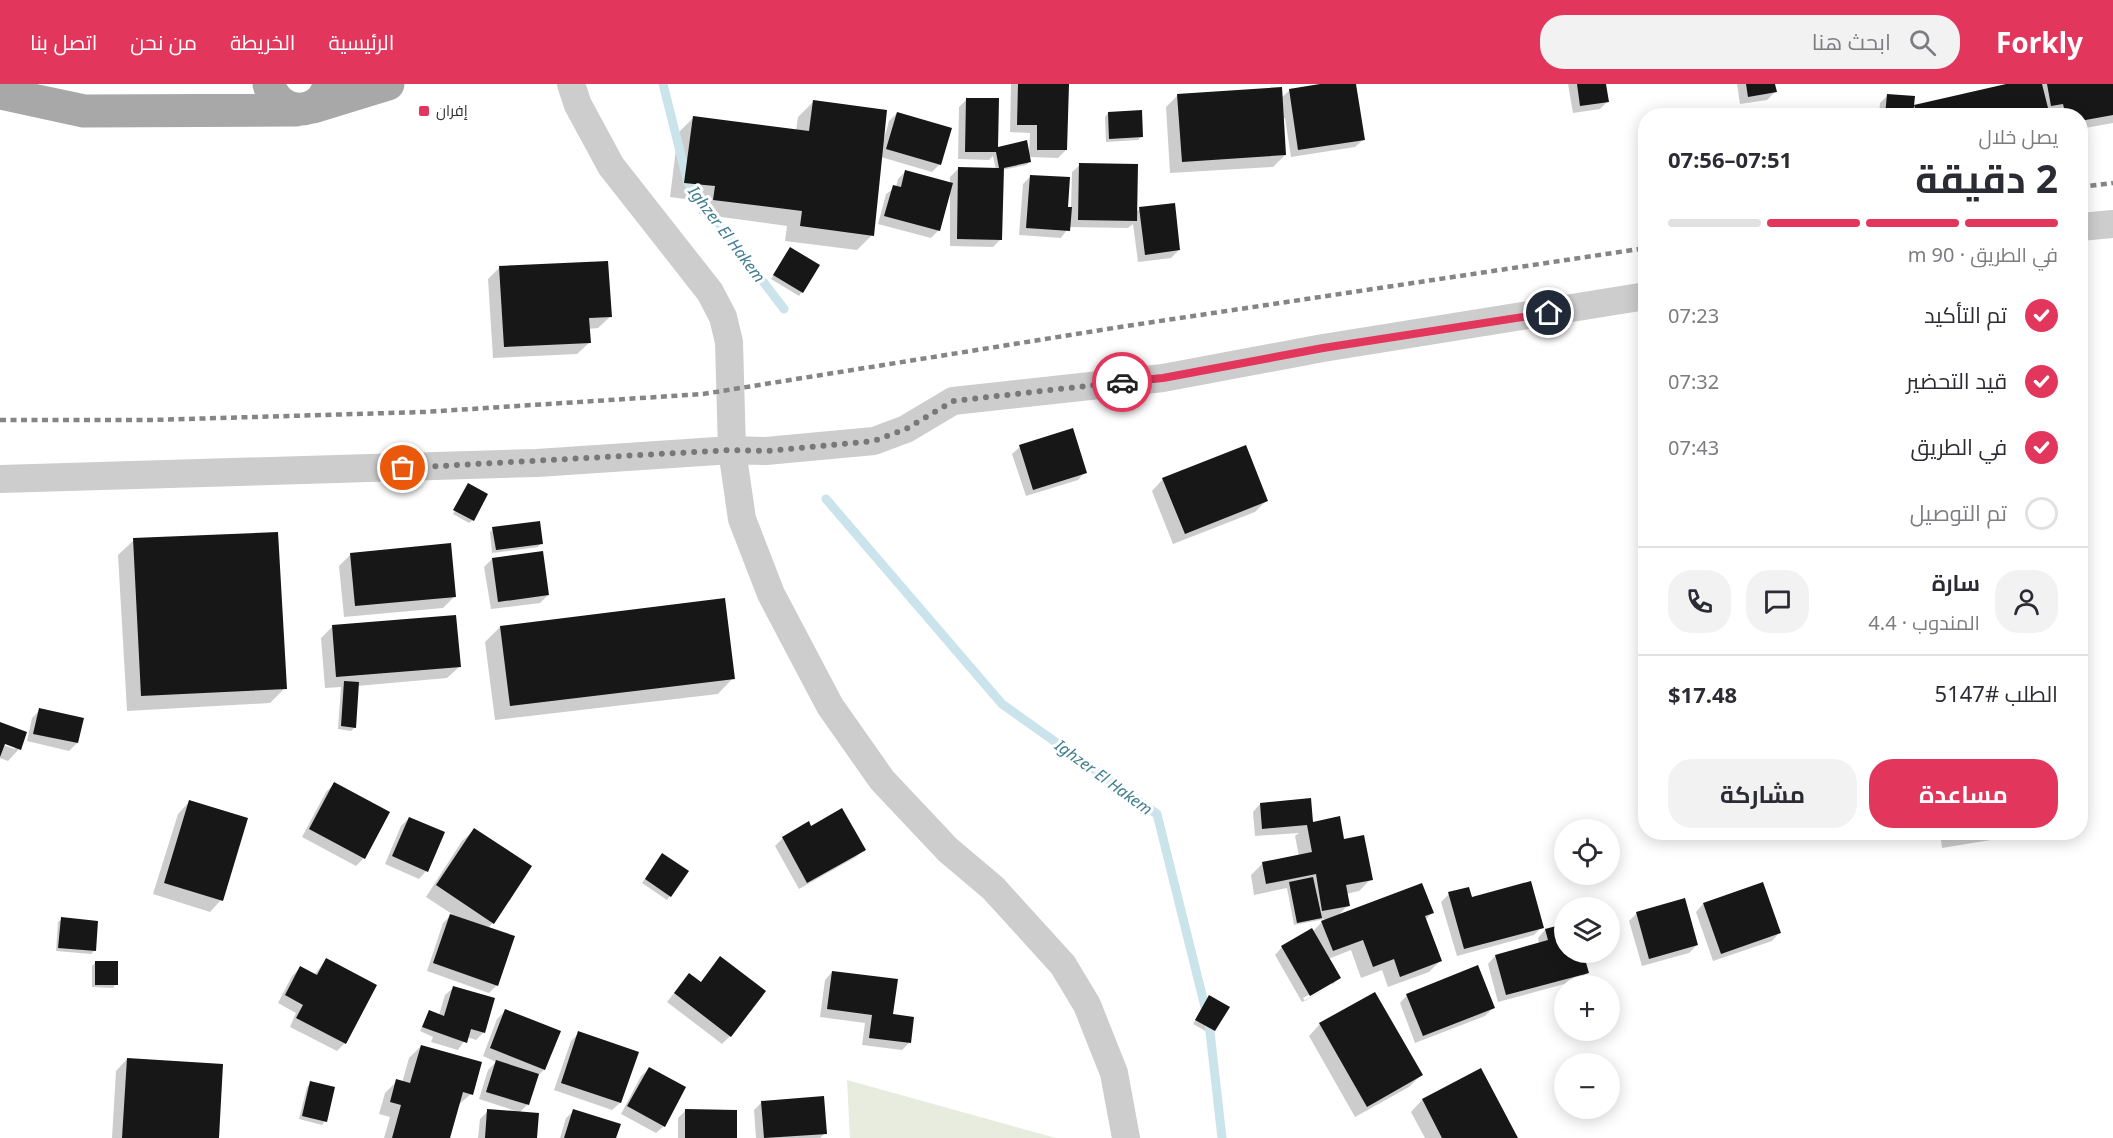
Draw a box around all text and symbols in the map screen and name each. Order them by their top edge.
search box [1540,15,1960,69]
text: Forkly [1996,23,2083,61]
text: ابحث هنا [1812,26,1891,56]
icon: search [1906,26,1939,59]
text: اتصل بنا [30,28,97,56]
text: من نحن [130,28,197,56]
text: الخريطة [230,28,295,56]
text: الرئيسية [328,28,394,56]
place label: إفران [436,100,468,121]
marker: إفران [417,104,431,118]
text: يصل خلال [1979,123,2058,150]
text: 07:51–07:56 [1668,144,1792,174]
text: 2 دقيقة [1915,151,2058,204]
water label: Ighzer El Hakem [683,180,771,287]
text: في الطريق · 90 m [1908,241,2058,268]
pin [1523,287,1574,338]
icon: home [1532,296,1565,329]
text: تم التأكيد [1924,299,2007,329]
icon: check [2025,299,2058,332]
text: 07:23 [1668,302,1719,329]
courier [1092,352,1152,412]
text: قيد التحضير [1906,365,2007,395]
icon: check [2025,365,2058,398]
icon: car [1106,366,1139,399]
text: 07:32 [1668,368,1719,395]
text: في الطريق [1910,431,2007,461]
icon: check [2025,431,2058,464]
text: 07:43 [1668,434,1719,461]
pin [377,442,428,493]
icon: bag [386,451,419,484]
text: تم التوصيل [1910,497,2007,527]
text: سارة [1932,567,1980,597]
button: phone [1668,570,1731,633]
button: chat [1746,570,1809,633]
button: person [1995,570,2058,633]
text: المندوب · 4.4 [1868,609,1980,636]
text: الطلب #5147 [1935,678,2058,708]
text: $17.48 [1668,679,1737,709]
water label: Ighzer El Hakem [1050,734,1157,820]
button: مشاركة [1668,759,1857,828]
button: مساعدة [1869,759,2058,828]
map controls [1554,819,1620,1119]
button: locate [1554,819,1620,885]
button: layers [1554,897,1620,963]
button: + [1554,975,1620,1041]
button: − [1554,1053,1620,1119]

